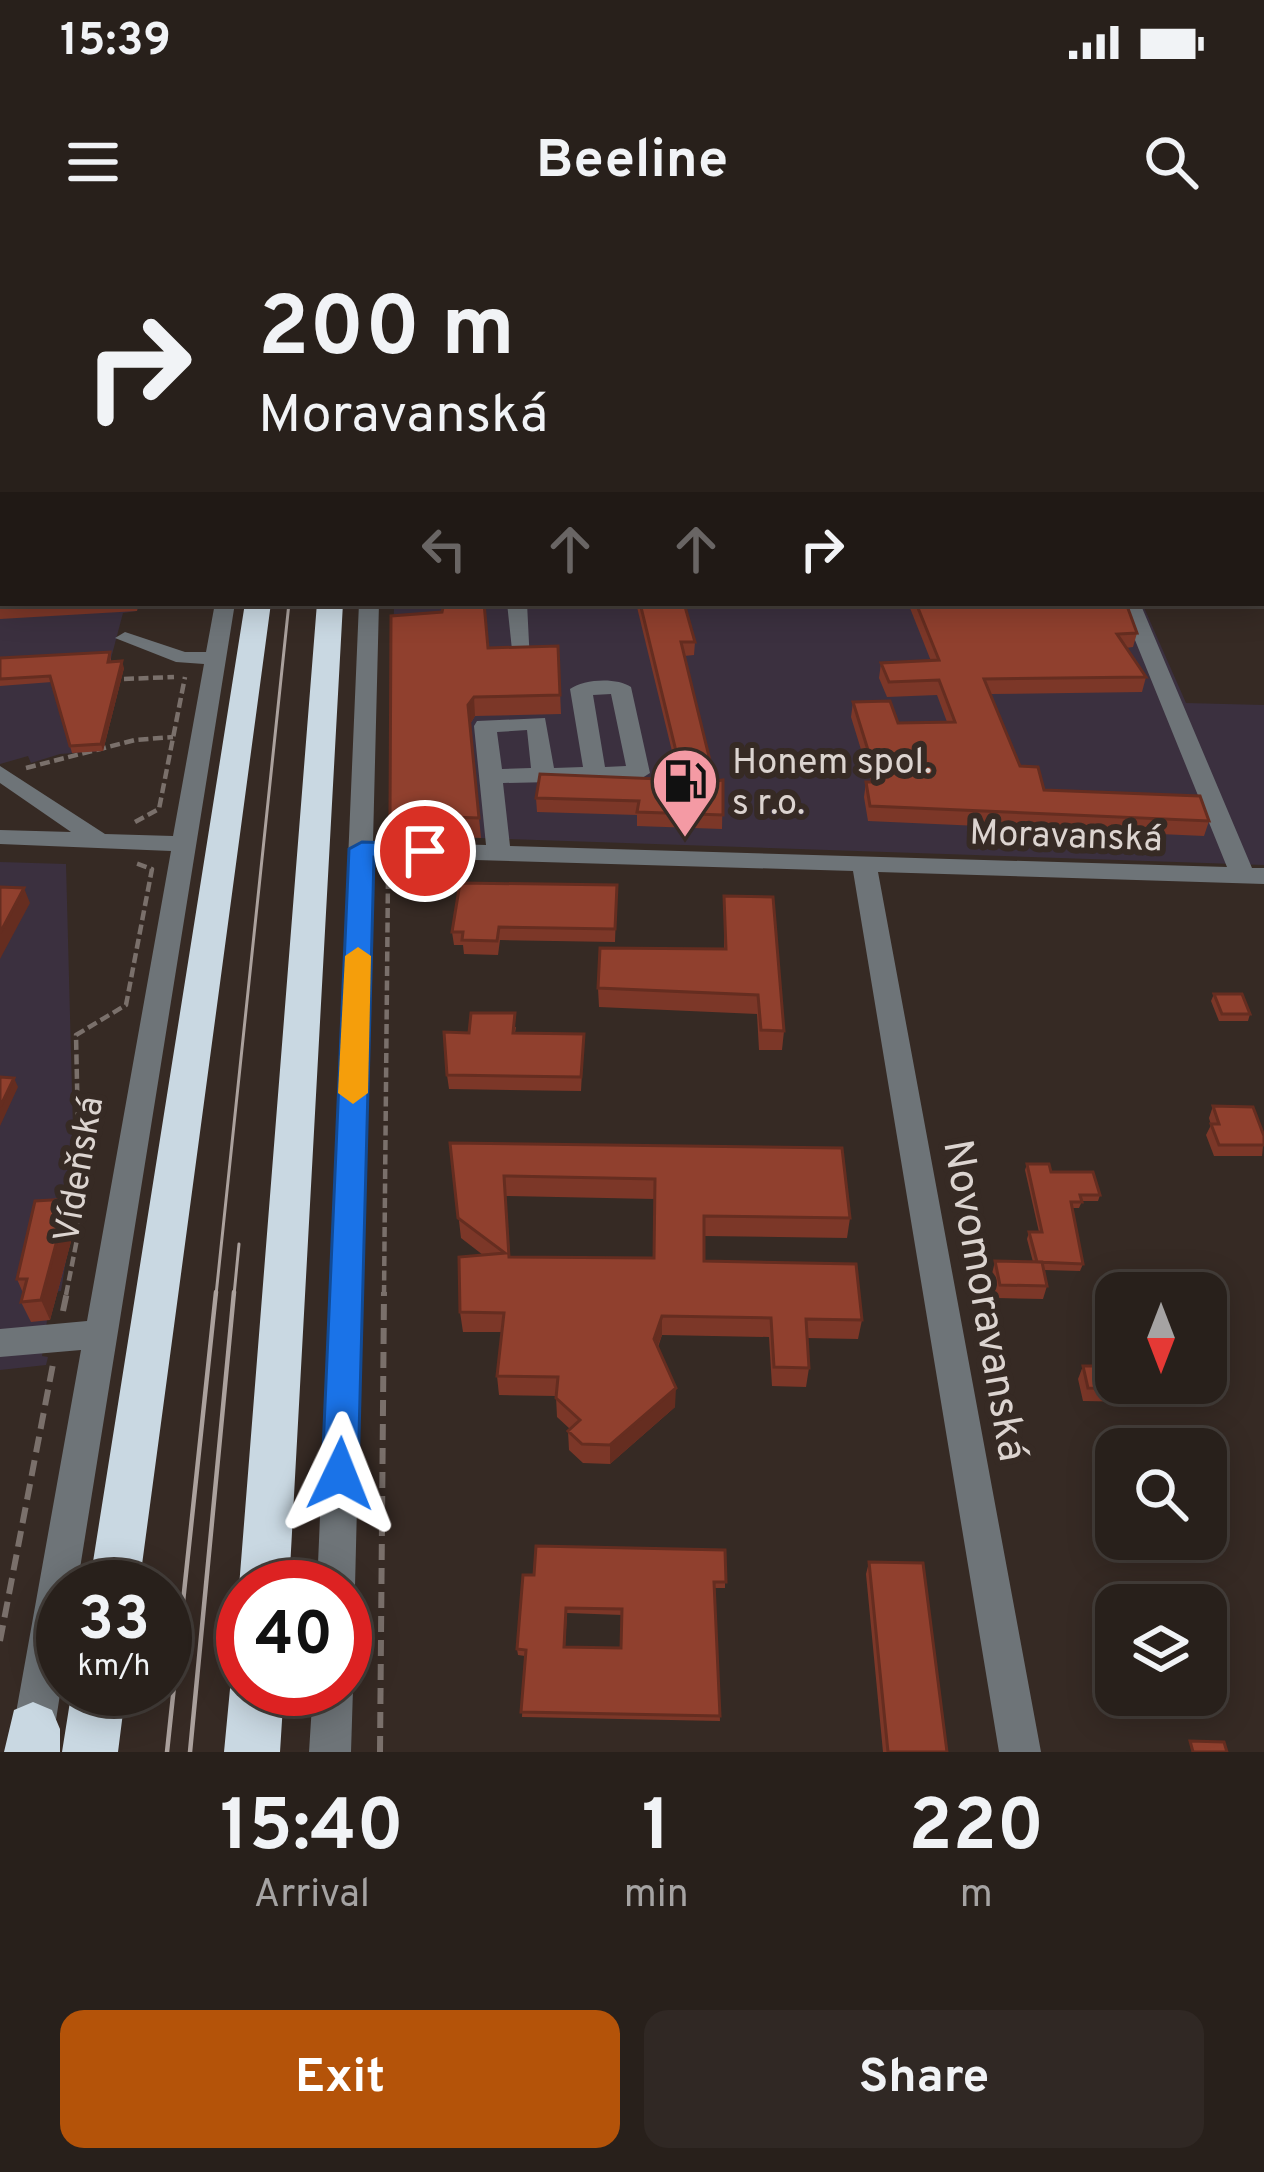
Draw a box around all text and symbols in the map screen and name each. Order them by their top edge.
text: 15:39 [60,14,171,71]
text: Beeline [536,128,728,197]
icon: menu [60,129,126,195]
icon: search [1138,129,1204,195]
text: 200 m [258,279,515,385]
icon: right [60,288,216,444]
text: Moravanská [258,383,548,452]
icon: left [411,516,477,582]
icon: ahead [537,516,603,582]
icon: ahead [663,516,729,582]
icon: right [789,516,855,582]
place label: Honem spol. s r.o. [732,741,932,828]
fuel station icon: Honem spol. s r.o. [650,746,720,840]
pin [374,800,476,902]
street label: Moravanská [968,812,1163,864]
icon: arrive [392,818,458,884]
street label: Vídeňská [45,1093,116,1246]
street label: Novomoravanská [928,1136,1037,1466]
north arrow [1095,1272,1227,1404]
map controls [1095,1272,1227,1716]
position arrow [277,1411,403,1537]
button: search [1095,1428,1227,1560]
speed limit sign: 40 [216,1560,372,1716]
button: layers [1095,1584,1227,1716]
text: 33 [78,1585,150,1661]
text: km/h [78,1649,150,1686]
text: 15:40 [220,1784,404,1876]
text: 1 [642,1784,671,1876]
text: 220 [909,1784,1044,1876]
text: Arrival [254,1872,370,1921]
text: min [624,1872,689,1921]
text: m [960,1872,993,1921]
button: Exit [60,2010,620,2148]
button: Share [644,2010,1204,2148]

